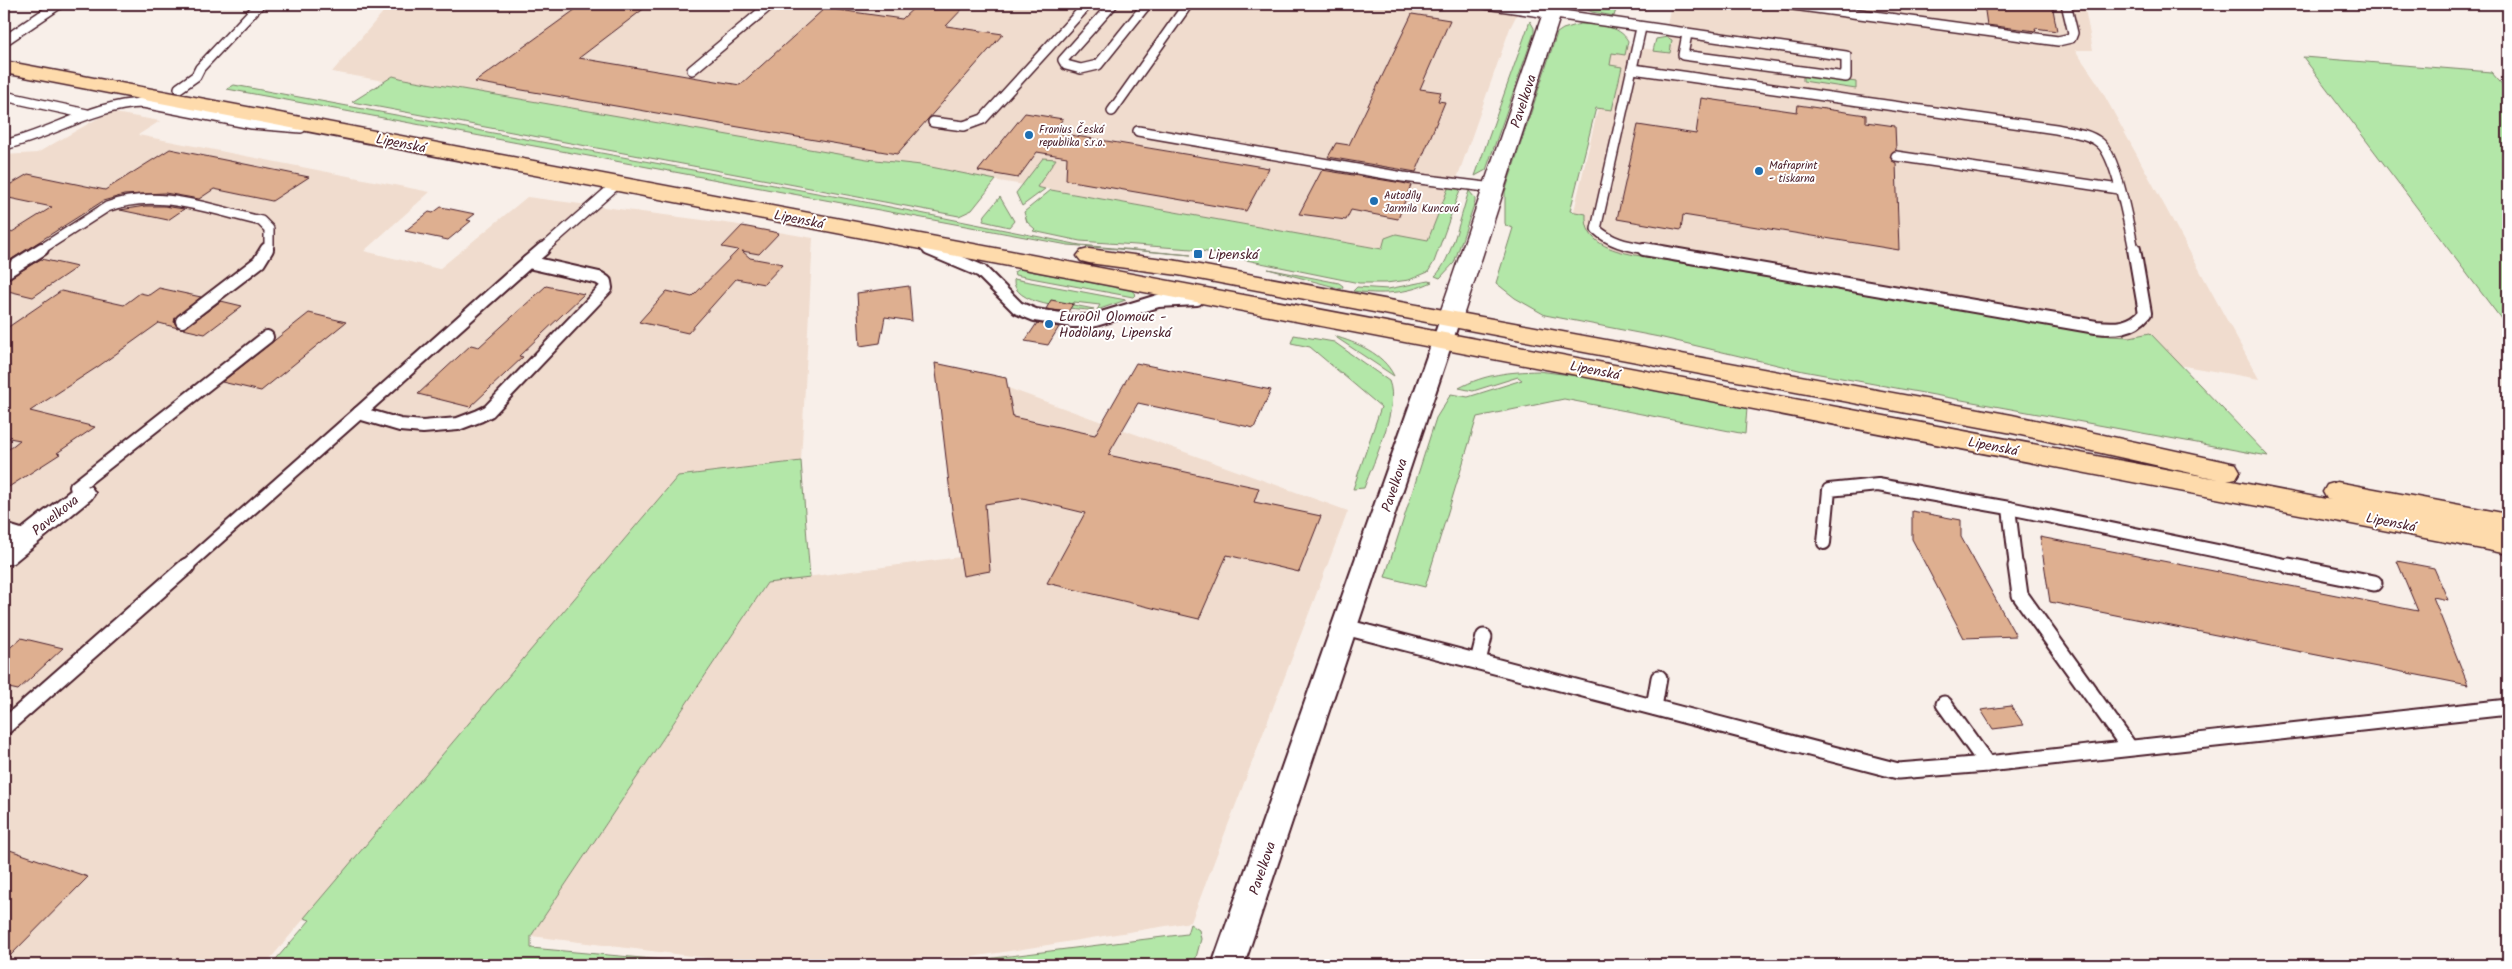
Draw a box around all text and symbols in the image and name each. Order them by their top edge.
street label: Pavelkova [1505,72,1543,131]
place label: Fronius Česká republika s.r.o. [1039,121,1106,152]
street label: Lipenská [374,128,429,160]
marker: Fronius Česká republika s.r.o. [1023,129,1035,141]
place label: Mafraprint - tiskarna [1769,157,1818,188]
marker: Mafraprint - tiskarna [1753,165,1765,177]
place label: Autodíly Jarmila Kuncová [1384,187,1461,218]
marker: Autodíly Jarmila Kuncová [1368,195,1380,207]
street label: Lipenská [772,204,827,236]
place label: Lipenská [1208,244,1260,266]
marker: Lipenská [1192,248,1204,260]
place label: EuroOil Olomouc - Hodolany, Lipenská [1059,306,1173,344]
marker: EuroOil Olomouc - Hodolany, Lipenská [1043,318,1055,330]
street label: Lipenská [1568,355,1623,387]
street label: Lipenská [1966,431,2021,463]
street label: Pavelkova [1376,456,1414,515]
street label: Pavelkova [27,490,84,542]
street label: Lipenská [2364,507,2419,539]
street label: Pavelkova [1244,839,1282,898]

